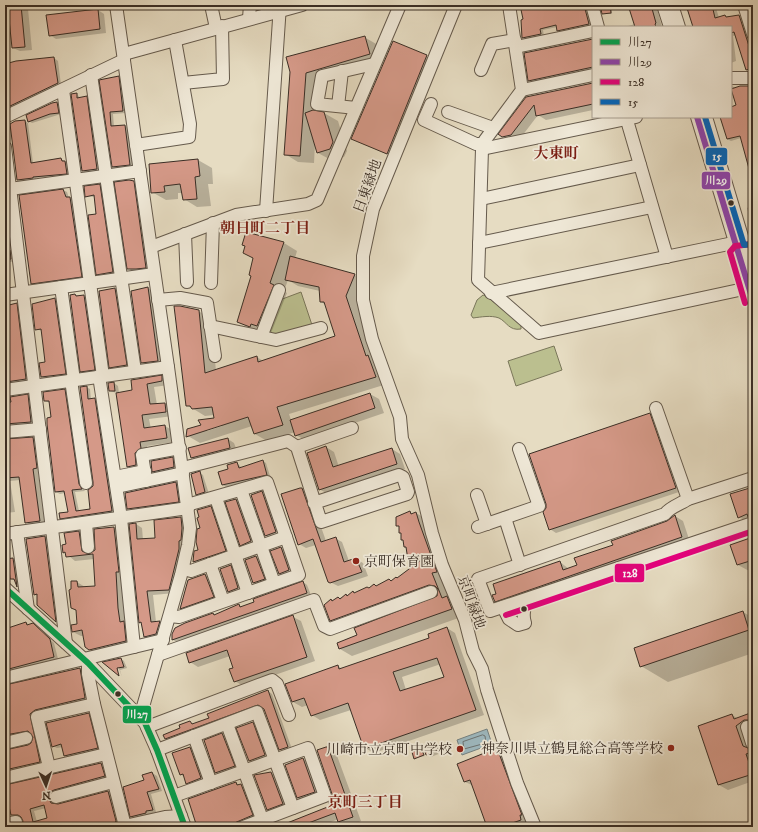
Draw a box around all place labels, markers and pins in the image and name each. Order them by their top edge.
unlabelled marker [726,198,736,208]
place label: 京町保育園 [364,553,434,571]
marker: 京町保育園 [351,556,361,566]
unlabelled marker [519,604,529,614]
unlabelled marker [113,689,123,699]
place label: 神奈川県立鶴見総合高等学校 [481,740,663,758]
place label: 川崎市立京町中学校 [326,741,452,759]
marker: 神奈川県立鶴見総合高等学校 [666,743,676,753]
marker: 川崎市立京町中学校 [455,744,465,754]

